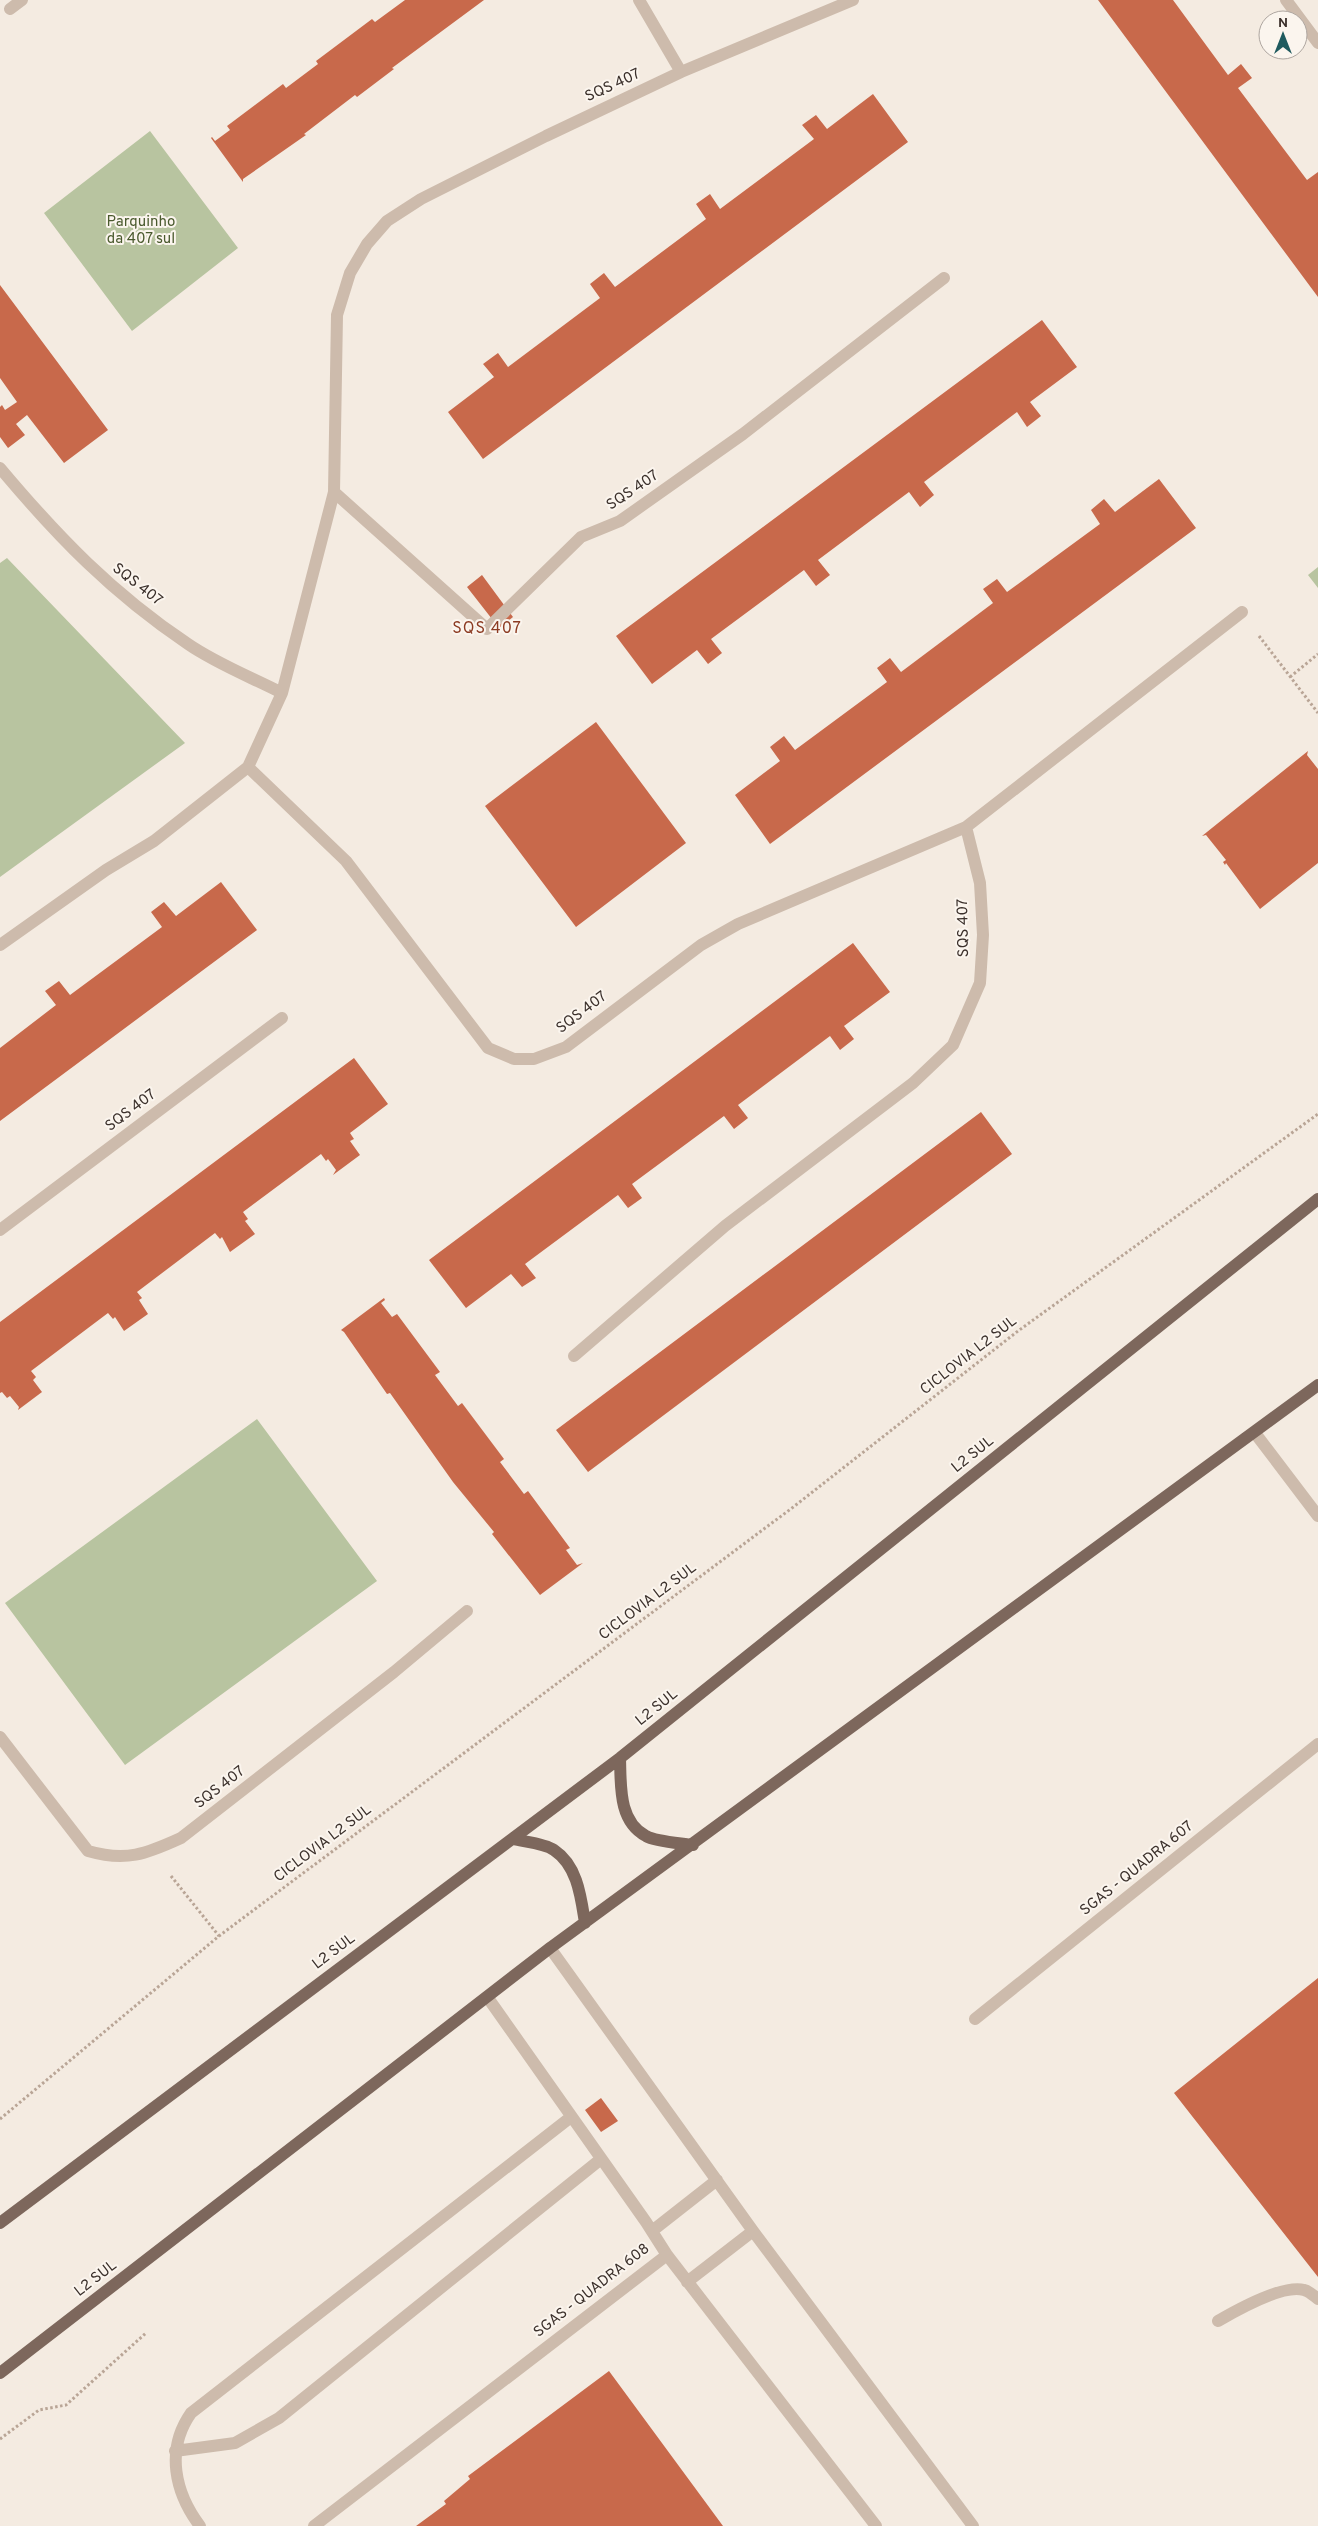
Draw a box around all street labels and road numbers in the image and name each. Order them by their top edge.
street label: SQS 407 [582,65,644,107]
street label: SQS 407 [603,467,663,515]
street label: SQS 407 [108,559,166,611]
street label: SQS 407 [954,898,974,958]
street label: SQS 407 [553,988,611,1038]
street label: SQS 407 [102,1086,160,1136]
street label: CICLOVIA L2 SUL [917,1312,1021,1400]
street label: L2 SUL [948,1432,998,1478]
street label: CICLOVIA L2 SUL [595,1559,701,1645]
street label: L2 SUL [632,1685,682,1731]
street label: SQS 407 [191,1762,249,1814]
street label: CICLOVIA L2 SUL [270,1801,376,1887]
street label: SGAS - QUADRA 607 [1076,1817,1198,1921]
street label: L2 SUL [309,1930,359,1974]
street label: SGAS - QUADRA 608 [530,2240,654,2342]
street label: L2 SUL [71,2256,121,2302]

